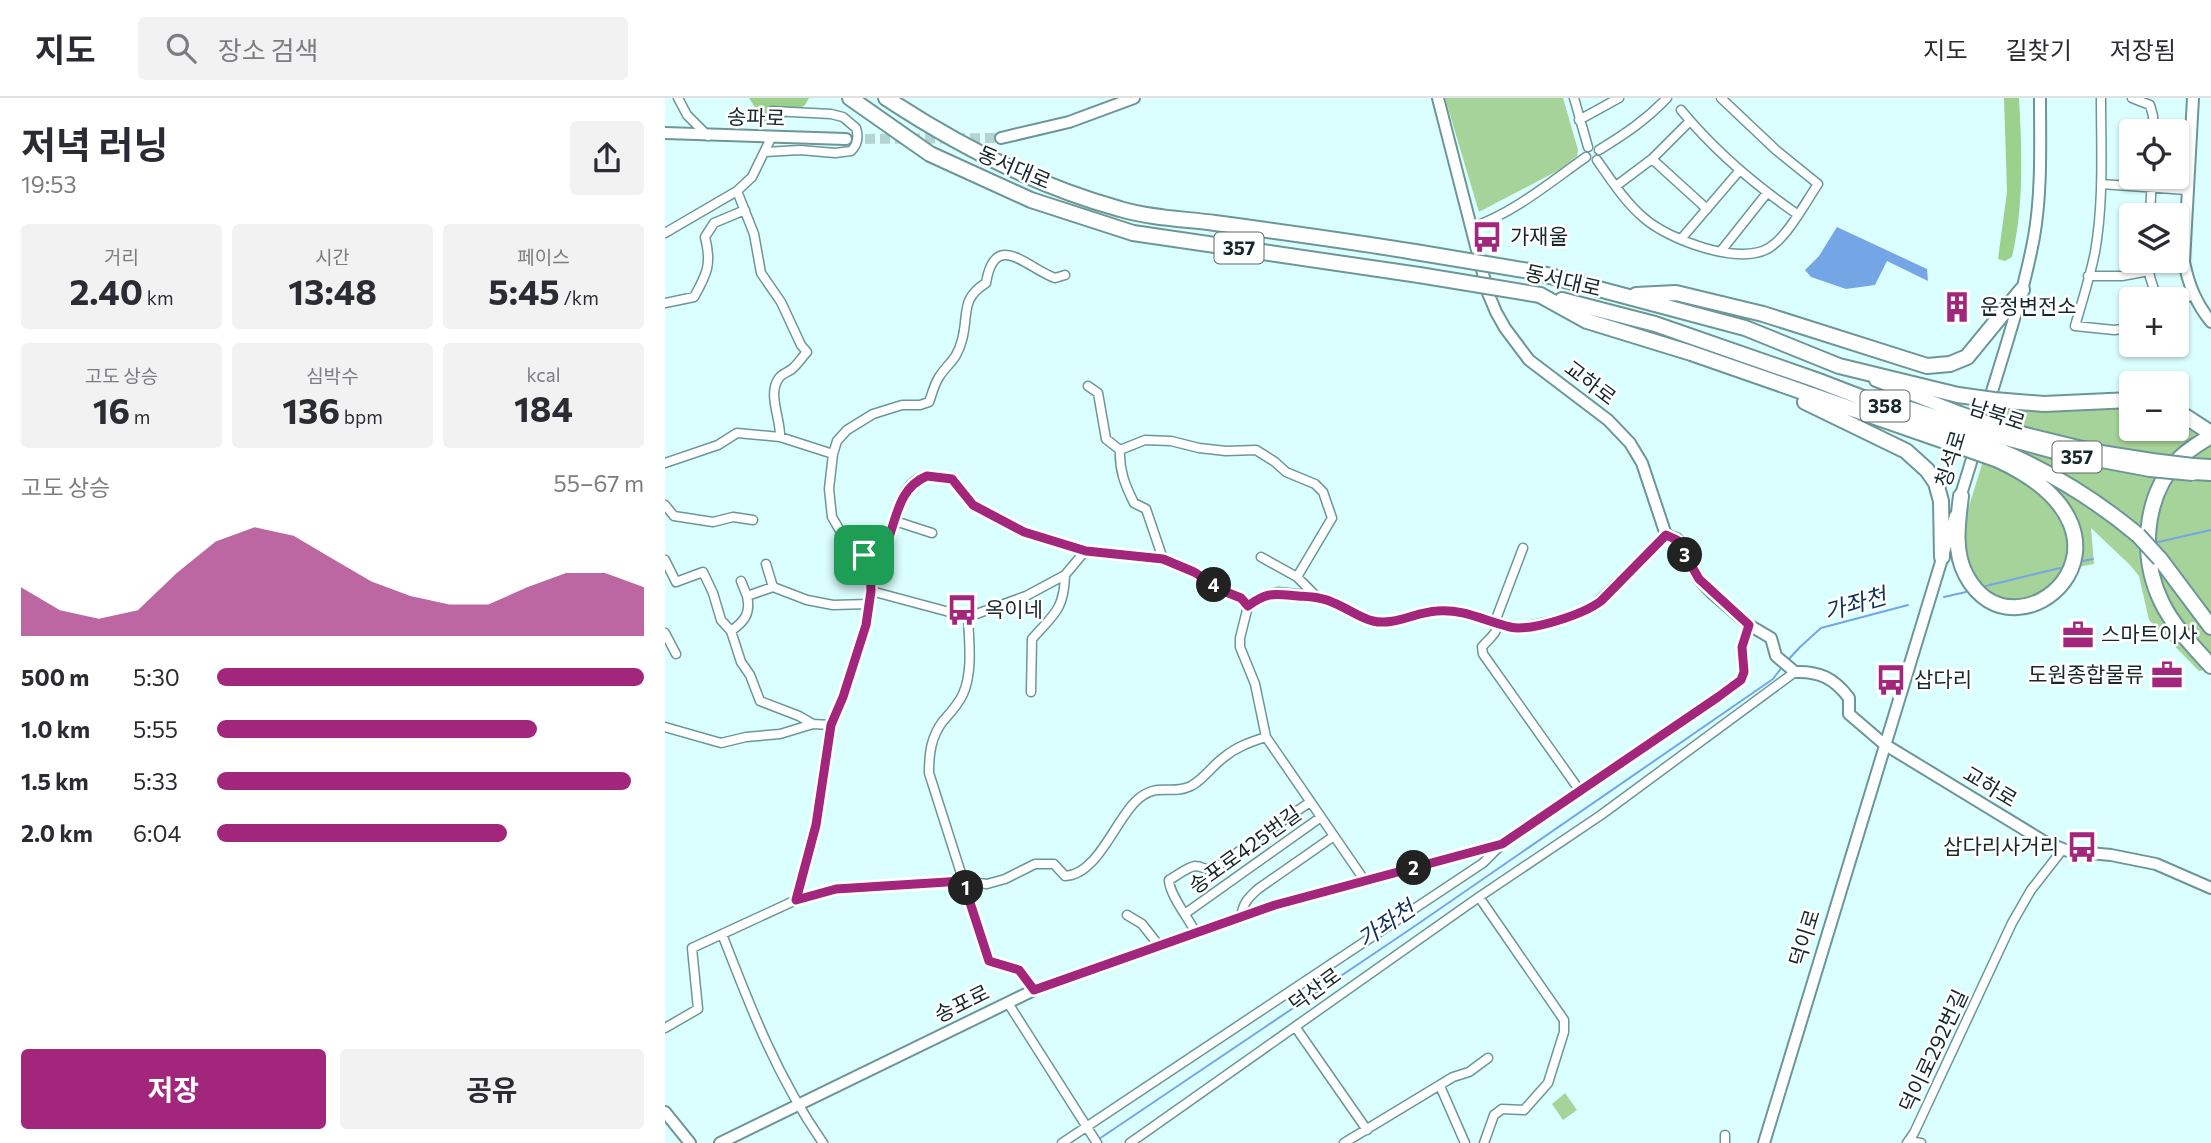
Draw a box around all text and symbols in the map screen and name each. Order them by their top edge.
search box [138,17,628,80]
text: 지도 [35,28,96,69]
icon: search [162,29,200,67]
text: 장소 검색 [218,34,318,65]
text: 지도 [1923,35,1968,64]
text: 길찾기 [2006,35,2072,64]
text: 저장됨 [2110,35,2176,64]
street label: 송파로 [727,103,785,130]
map controls [2119,119,2189,441]
button: locate [2119,119,2189,189]
text: 저녁 러닝 [21,120,168,167]
button: share [570,121,644,195]
street label: 동서대로 [974,140,1055,193]
text: 19:53 [21,170,77,198]
button: layers [2119,203,2189,273]
bus stop icon: 가재울 [1470,220,1504,254]
place label: 가재울 [1510,223,1568,248]
road number: 357 [1215,232,1263,264]
text: 거리 [104,245,139,268]
text: 시간 [315,245,350,268]
text: 페이스 [517,245,570,268]
street label: 동서대로 [1523,259,1604,300]
text: 2.40 [69,269,143,312]
text: 13:48 [288,269,377,312]
text: 5:45 [488,269,560,312]
text: km [143,286,174,309]
text: /km [560,286,599,309]
button: + [2119,287,2189,357]
building icon: 운정변전소 [1940,290,1974,324]
place label: 운정변전소 [1980,293,2077,318]
street label: 교하로 [1560,354,1622,409]
text: kcal [526,363,561,386]
text: 고도 상승 [85,364,158,387]
text: 심박수 [306,364,359,387]
button: − [2119,371,2189,441]
text: 184 [514,386,573,429]
text: 16 [93,388,130,431]
text: 136 [282,388,340,431]
road number: 358 [1861,390,1909,422]
street label: 남북로 [1966,393,2029,434]
text: m [130,405,150,428]
text: bpm [340,405,383,428]
street label: 청석로 [1929,427,1970,490]
road number: 357 [2053,442,2101,472]
text: 55–67 m [554,469,644,497]
text: 고도 상승 [21,473,110,501]
pin [834,525,894,585]
icon: arrive [845,536,883,574]
pin: 3 [1667,538,1703,573]
text: 3 [1679,543,1690,566]
pin: 4 [1197,568,1231,602]
text: 4 [1208,573,1219,596]
water label: 가좌천 [1820,580,1892,625]
bus stop icon: 옥이네 [945,593,979,627]
place label: 옥이네 [985,596,1043,621]
office icon: 스마트이사 [2061,618,2095,652]
place label: 스마트이사 [2101,621,2198,646]
office icon: 도원종합물류 [2150,658,2184,692]
place label: 도원종합물류 [2028,661,2144,686]
text: 500 m [21,663,89,691]
text: 5:30 [133,663,180,691]
bus stop icon: 삽다리 [1874,663,1908,697]
place label: 삽다리 [1914,666,1972,691]
text: 1.0 km [21,715,90,743]
text: 5:55 [133,715,178,743]
street label: 교하로 [1959,760,2022,811]
text: 1.5 km [21,767,89,795]
text: 5:33 [133,767,178,795]
street label: 송포로425번길 [1183,800,1305,898]
text: 2.0 km [21,819,93,847]
text: 6:04 [133,819,181,847]
bus stop icon: 삽다리사거리 [2065,830,2099,864]
place label: 삽다리사거리 [1943,833,2059,858]
pin: 2 [1397,850,1431,886]
text: 2 [1408,856,1419,879]
pin: 1 [949,870,983,906]
text: 1 [961,876,970,899]
water label: 가좌천 [1351,892,1422,953]
street label: 덕이로 [1783,906,1824,969]
street label: 덕산로 [1283,962,1345,1016]
street label: 송포로 [930,979,993,1027]
street label: 덕이로292번길 [1893,985,1972,1116]
button: 저장 [21,1049,326,1129]
button: 공유 [340,1049,644,1129]

